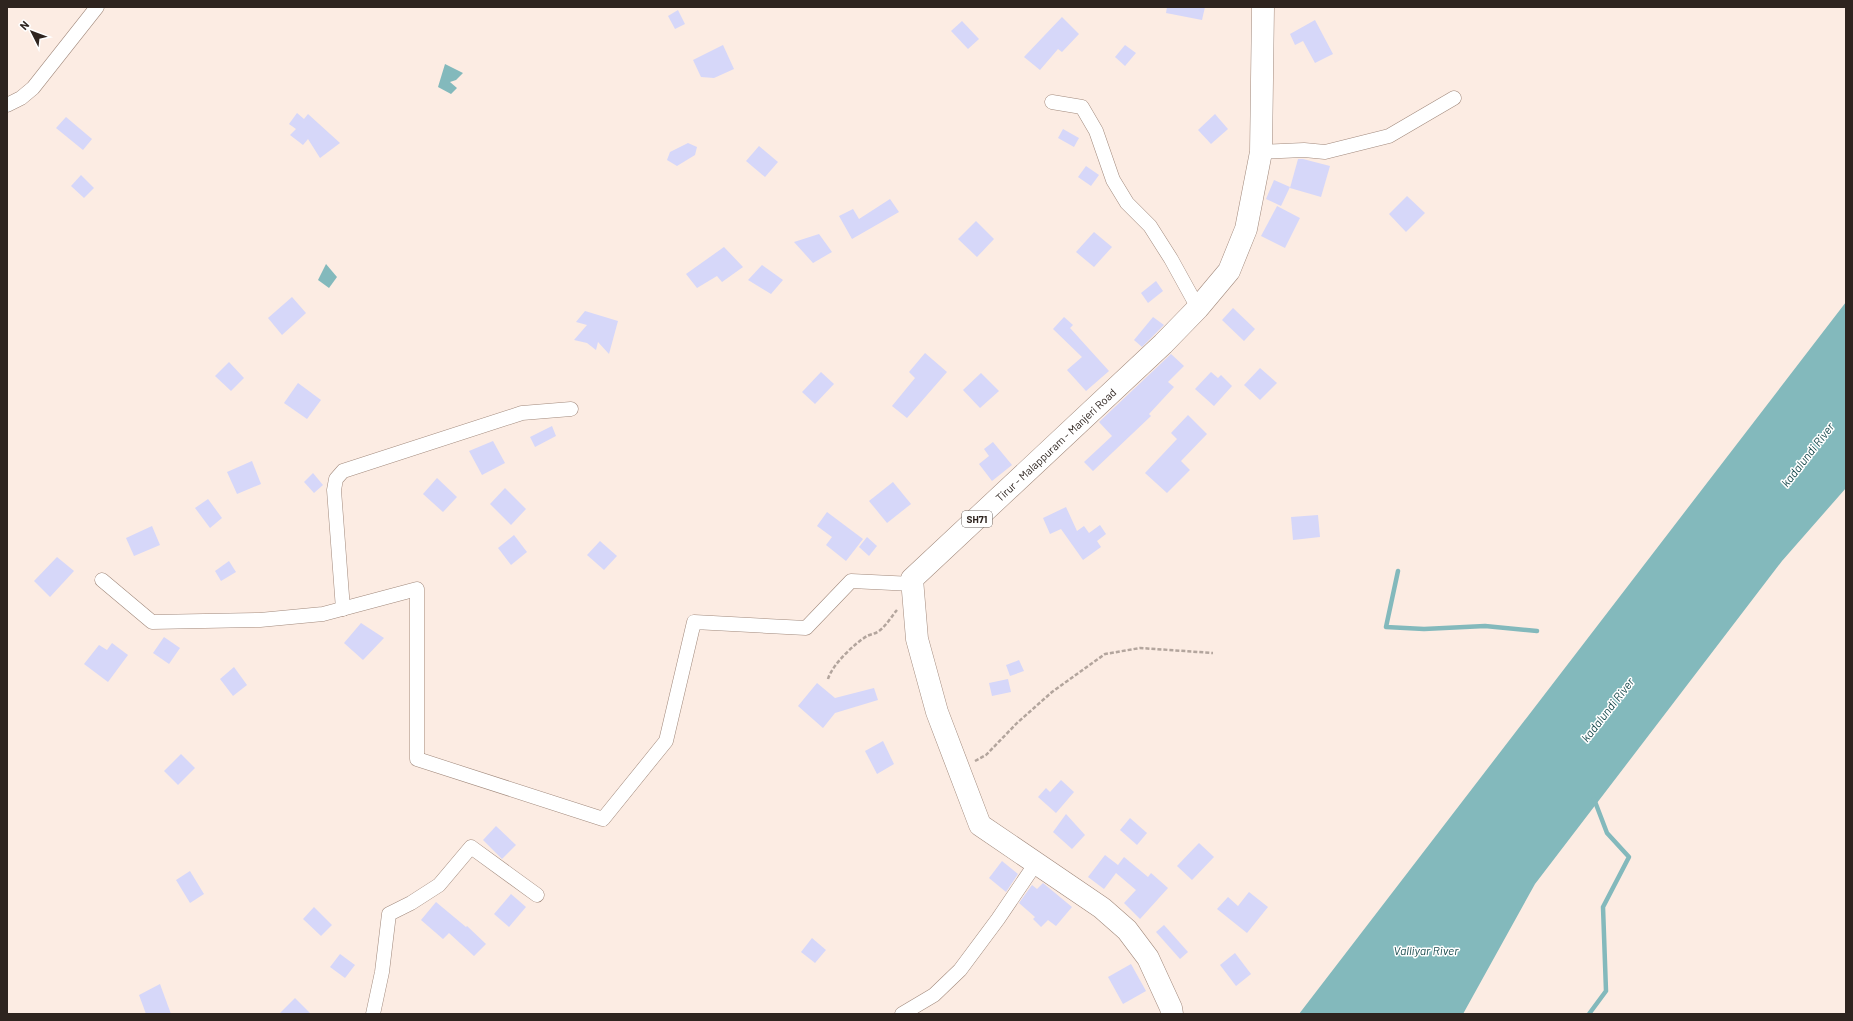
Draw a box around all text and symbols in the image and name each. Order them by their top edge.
north arrow [12,12,52,52]
text: N [17,18,31,32]
street label: Tirur - Malappuram - Manjeri Road [993,385,1119,504]
water label: kadalundi River [1778,419,1837,489]
road number: SH71 [962,511,992,527]
water label: kadalundi River [1578,674,1637,744]
water label: Valliyar River [1394,943,1459,957]

